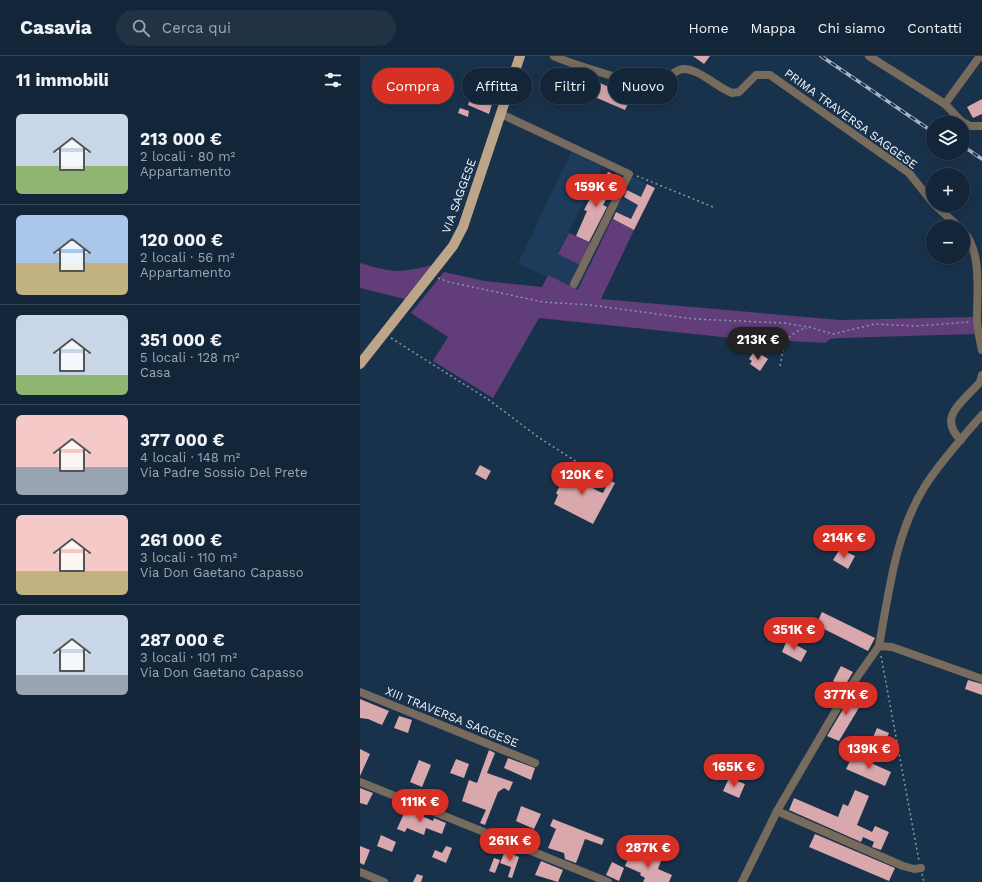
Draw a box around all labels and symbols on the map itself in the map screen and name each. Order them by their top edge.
street label: PRIMA TRAVERSA SAGGESE [782,66,920,172]
street label: VIA SAGGESE [439,156,479,235]
pin: 159K € [563,174,629,208]
pin: 213K € [725,327,791,361]
pin: 120K € [549,462,615,496]
pin: 214K € [811,525,877,559]
pin: 351K € [761,617,827,651]
pin: 377K € [813,682,879,716]
street label: XIII TRAVERSA SAGGESE [383,684,521,750]
pin: 139K € [836,736,902,770]
pin: 165K € [701,754,767,788]
pin: 111K € [387,789,453,823]
pin: 261K € [477,828,543,862]
pin: 287K € [615,835,681,869]

